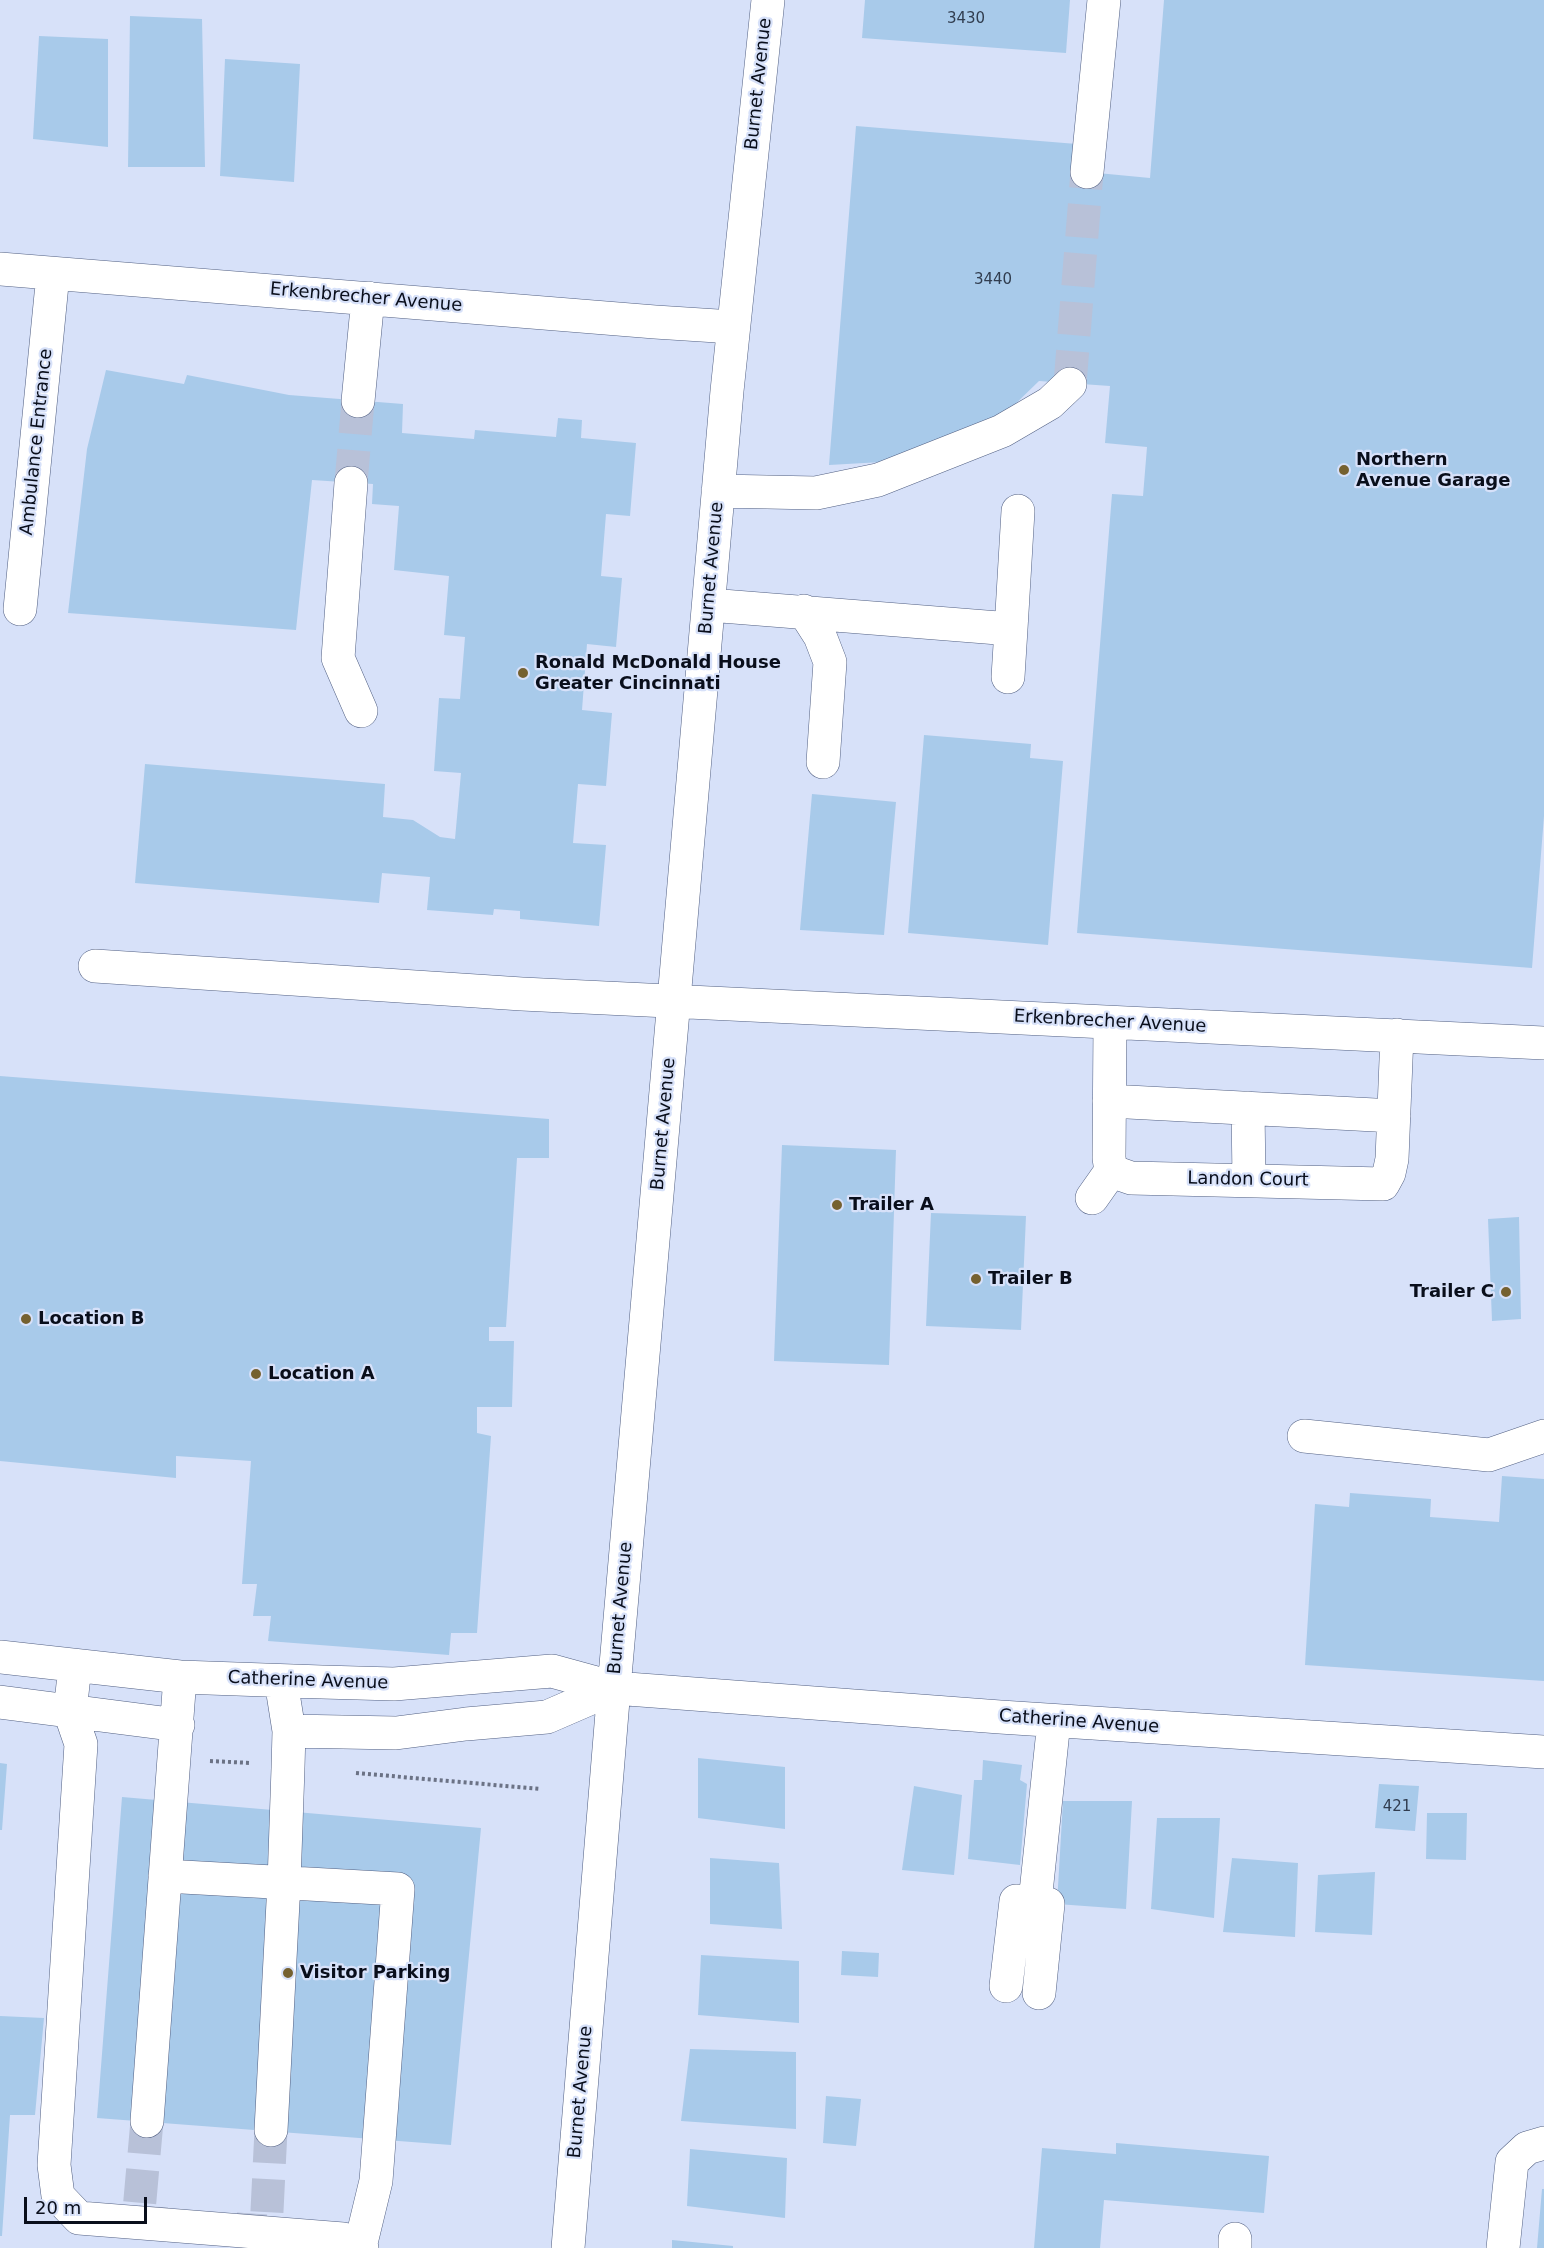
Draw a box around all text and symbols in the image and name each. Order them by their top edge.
house number: 3430 [947,10,985,28]
street label: Burnet Avenue [741,17,777,151]
house number: 3440 [974,271,1012,289]
street label: Erkenbrecher Avenue [269,279,463,317]
street label: Ambulance Entrance [16,348,58,536]
place label: Northern Avenue Garage [1356,449,1510,492]
marker: Northern Avenue Garage [1337,463,1351,477]
street label: Burnet Avenue [695,501,729,635]
place label: Ronald McDonald House Greater Cincinnati [535,652,781,694]
marker: Ronald McDonald House Greater Cincinnati [516,666,530,680]
street label: Erkenbrecher Avenue [1013,1006,1207,1038]
street label: Burnet Avenue [647,1057,681,1191]
street label: Landon Court [1187,1168,1309,1192]
place label: Trailer A [849,1194,934,1216]
marker: Trailer A [830,1198,844,1212]
place label: Trailer B [988,1268,1073,1290]
marker: Trailer B [969,1272,983,1286]
place label: Trailer C [1410,1281,1494,1303]
marker: Trailer C [1499,1285,1513,1299]
place label: Location B [38,1308,145,1330]
marker: Location B [19,1312,33,1326]
place label: Location A [268,1363,375,1385]
marker: Location A [249,1367,263,1381]
street label: Burnet Avenue [604,1541,638,1675]
street label: Catherine Avenue [227,1667,389,1695]
street label: Catherine Avenue [998,1706,1160,1738]
house number: 421 [1383,1798,1411,1816]
place label: Visitor Parking [300,1962,450,1984]
marker: Visitor Parking [281,1966,295,1980]
street label: Burnet Avenue [564,2025,598,2159]
scale bar [27,2185,150,2223]
text: 20 m [35,2197,81,2218]

